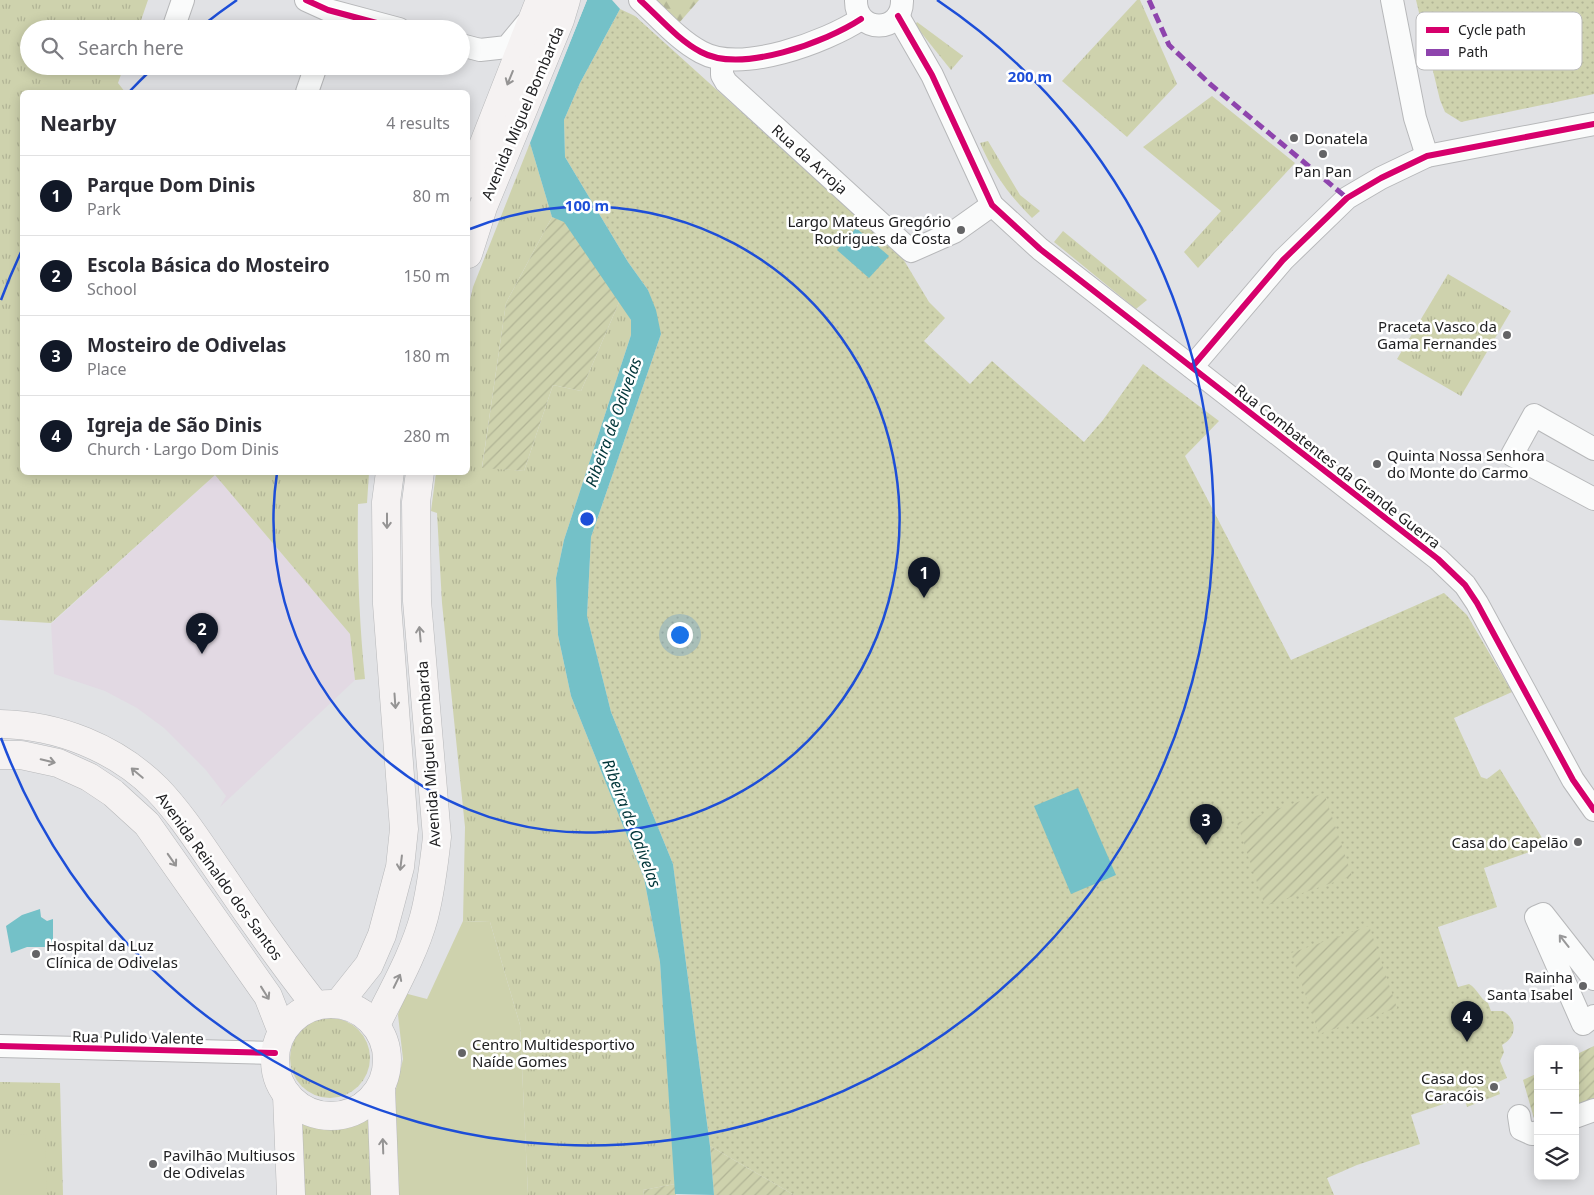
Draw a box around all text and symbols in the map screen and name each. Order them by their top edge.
legend [1416,12,1582,70]
search box [20,20,470,75]
text: Cycle path [1458,20,1526,39]
street label: Avenida Miguel Bombarda [476,23,568,203]
icon: search [38,34,66,62]
text: Search here [78,35,184,61]
text: Path [1458,42,1488,61]
text: 200 m [1008,66,1052,86]
one-way arrow [505,70,514,85]
text: Nearby [40,109,116,137]
text: 4 results [386,112,450,134]
street label: Rua da Arroja [768,120,852,198]
place label: Donatela [1304,128,1368,148]
marker: Donatela [1288,132,1300,144]
marker: Pan Pan [1317,148,1329,160]
place label: Pan Pan [1294,161,1352,181]
text: Parque Dom Dinis [87,172,255,198]
text: 1 [51,185,61,207]
text: 80 m [413,185,450,207]
text: 100 m [565,195,609,215]
text: Park [87,198,121,220]
place label: Largo Mateus Gregório Rodrigues da Costa [788,211,951,248]
marker: Largo Mateus Gregório Rodrigues da Costa [955,224,967,236]
text: Escola Básica do Mosteiro [87,252,330,278]
text: 2 [51,265,61,287]
text: 150 m [403,265,450,287]
text: School [87,278,137,300]
place label: Praceta Vasco da Gama Fernandes [1377,316,1497,353]
marker: Praceta Vasco da Gama Fernandes [1501,329,1513,341]
text: Mosteiro de Odivelas [87,332,286,358]
text: 3 [51,345,61,367]
text: 180 m [403,345,450,367]
water label: Ribeira de Odivelas [579,354,647,490]
text: Place [87,358,127,380]
street label: Rua Combatentes da Grande Guerra [1231,379,1445,553]
text: Igreja de São Dinis [87,412,262,438]
text: 4 [51,425,61,447]
text: 280 m [403,425,450,447]
text: Church · Largo Dom Dinis [87,438,279,460]
place label: Quinta Nossa Senhora do Monte do Carmo [1387,445,1545,482]
marker: Quinta Nossa Senhora do Monte do Carmo [1371,458,1383,470]
centre of rings [578,510,596,528]
one-way arrow [382,512,392,529]
pin: 1 [908,557,940,598]
pin: 2 [186,613,218,654]
your location [667,622,693,648]
one-way arrow [415,626,424,642]
street label: Avenida Miguel Bombarda [412,660,444,848]
one-way arrow [390,692,399,708]
water label: Ribeira de Odivelas [597,756,667,890]
one-way arrow [40,757,56,766]
one-way arrow [131,768,144,779]
street label: Avenida Reinaldo dos Santos [152,788,288,964]
pin: 3 [1190,804,1222,845]
place label: Casa do Capelão [1451,832,1568,852]
marker: Casa do Capelão [1572,836,1584,848]
one-way arrow [167,852,177,866]
one-way arrow [395,854,405,870]
one-way arrow [1559,934,1569,948]
place label: Hospital da Luz Clínica de Odivelas [46,935,178,972]
marker: Hospital da Luz Clínica de Odivelas [30,948,42,960]
place label: Rainha Santa Isabel [1487,967,1573,1004]
one-way arrow [393,974,402,989]
marker: Rainha Santa Isabel [1577,980,1589,992]
one-way arrow [261,985,271,999]
pin: 4 [1451,1001,1483,1042]
street label: Rua Pulido Valente [72,1026,204,1048]
place label: Centro Multidesportivo Naíde Gomes [472,1034,635,1071]
map controls [1534,1045,1579,1180]
button: + [1534,1045,1579,1090]
marker: Centro Multidesportivo Naíde Gomes [456,1047,468,1059]
place label: Casa dos Caracóis [1421,1068,1484,1105]
marker: Casa dos Caracóis [1488,1081,1500,1093]
button: − [1534,1090,1579,1135]
button: layers [1534,1135,1579,1180]
one-way arrow [378,1139,388,1155]
place label: Pavilhão Multiusos de Odivelas [163,1145,295,1182]
marker: Pavilhão Multiusos de Odivelas [147,1158,159,1170]

